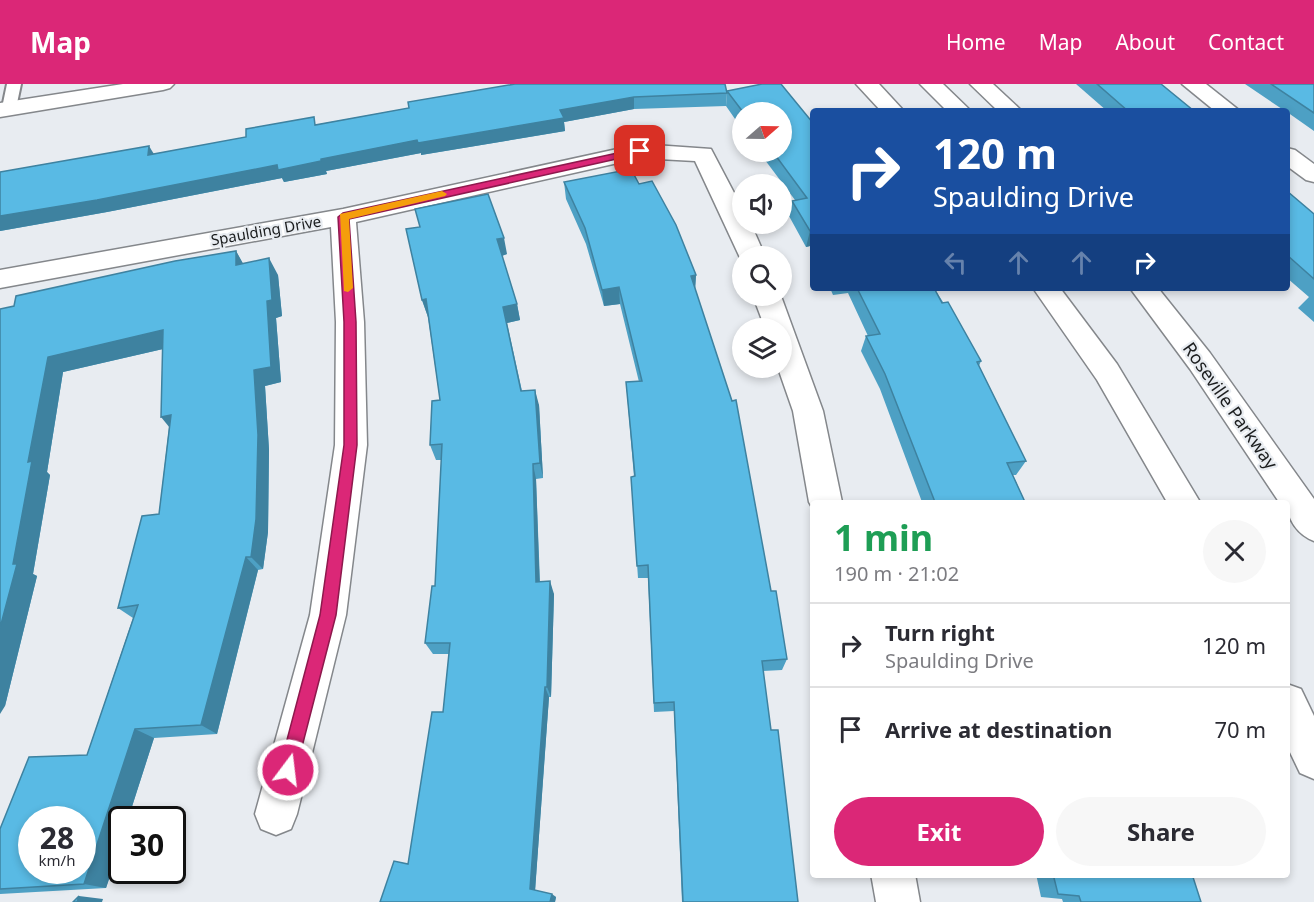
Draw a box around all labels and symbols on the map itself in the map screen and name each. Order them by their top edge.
north arrow [732,102,792,162]
pin [614,125,665,176]
street label: Spaulding Drive [209,210,323,250]
street label: Roseville Parkway [1178,337,1284,474]
position arrow [256,738,320,802]
speed limit sign: 30 [108,806,186,884]

